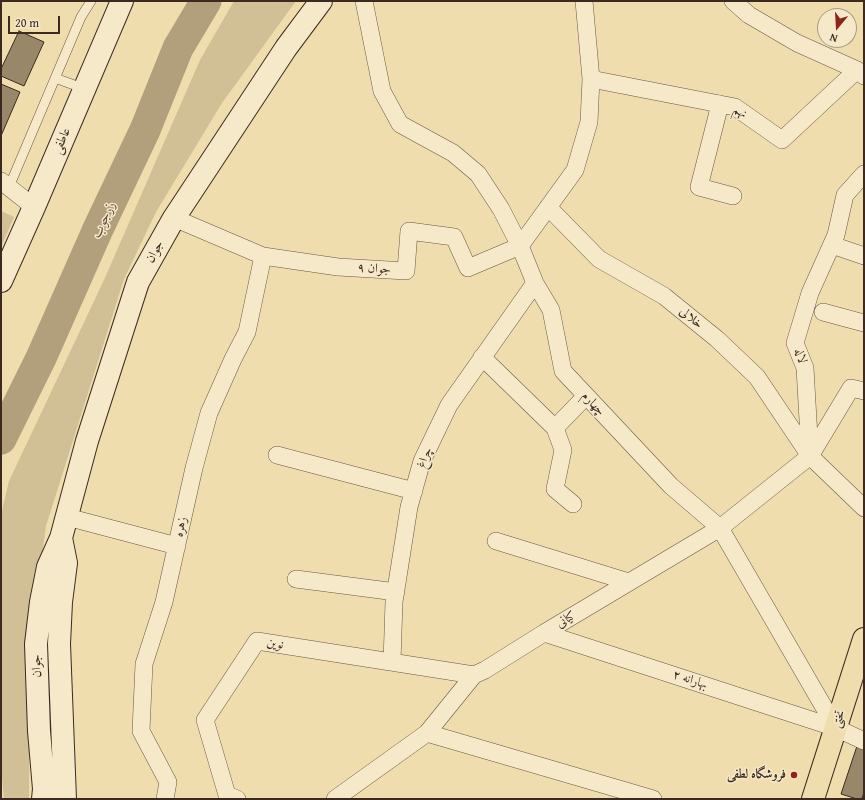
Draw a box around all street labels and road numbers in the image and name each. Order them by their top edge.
street label: نهم [730,102,750,122]
street label: عاطفی [50,125,74,157]
street label: جوان [143,238,167,266]
street label: جوان ۹ [357,260,391,278]
street label: خلالی [676,304,706,332]
street label: لاله [790,346,810,366]
street label: چهارم [578,389,608,419]
street label: چراغ [414,445,436,471]
street label: زهره [171,515,191,539]
street label: کیانی [553,608,579,632]
street label: نوین [265,635,285,653]
street label: جوان [29,654,45,678]
street label: بهارانه ۲ [671,667,709,693]
street label: تختی [829,708,849,730]

